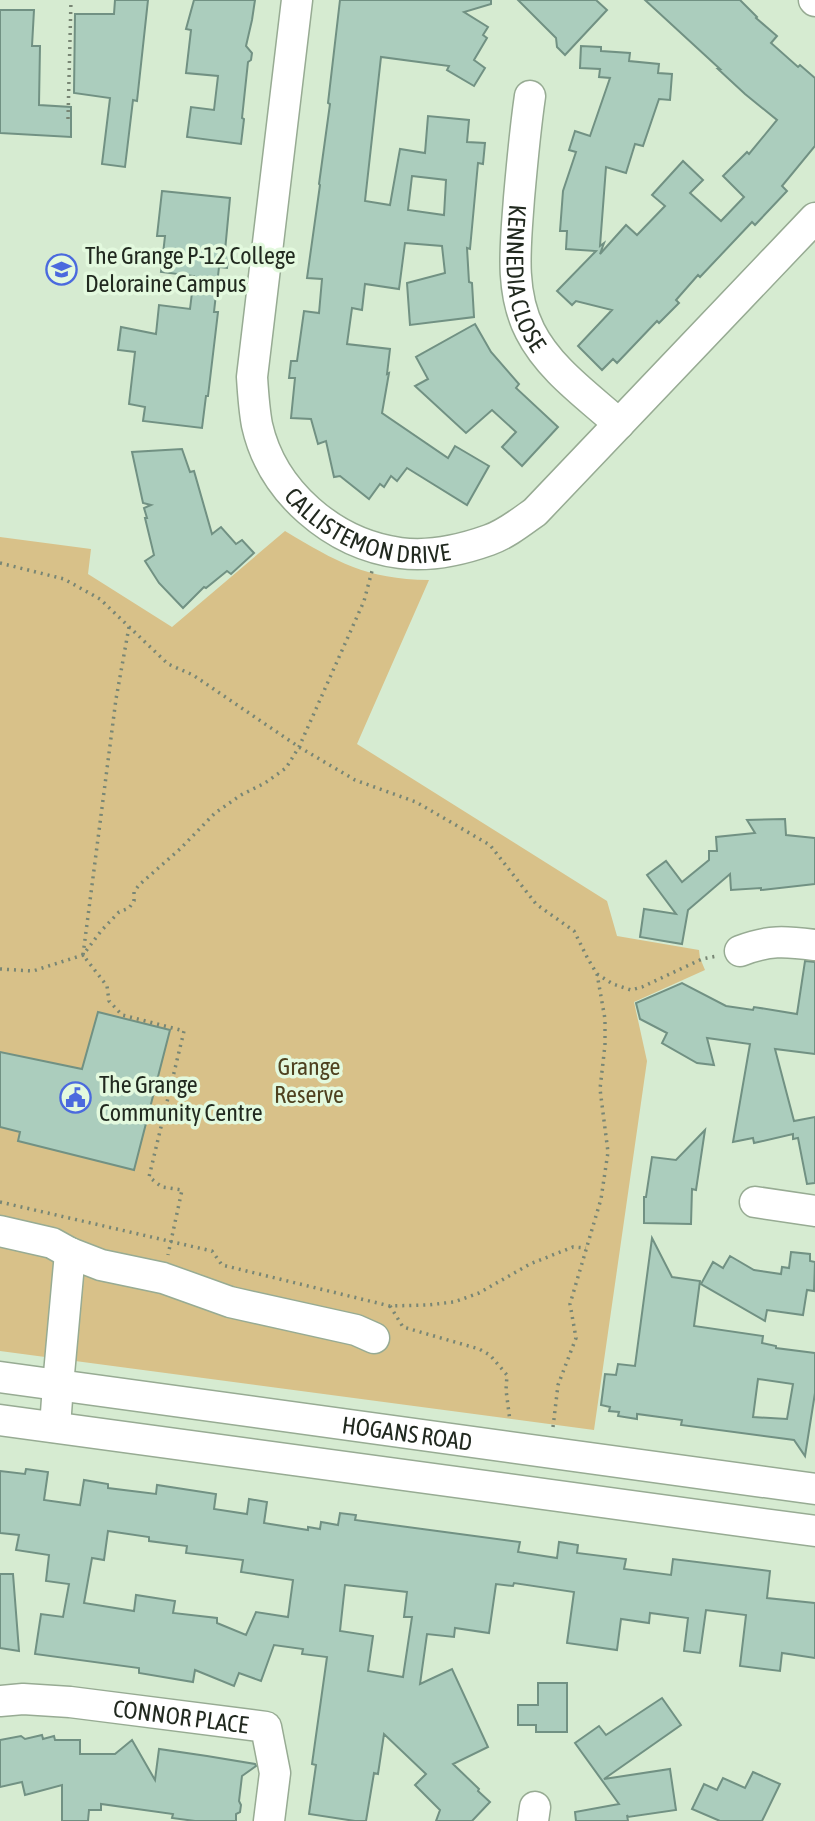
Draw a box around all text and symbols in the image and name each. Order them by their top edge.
street label: KENNEDIA CLOSE [502,204,552,356]
place label: The Grange P-12 College Deloraine Campus [85,242,296,297]
school or university icon: The Grange P-12 College Deloraine Campus [45,252,79,286]
street label: CALLISTEMON DRIVE [280,482,452,568]
park label: Grange Reserve [274,1053,344,1108]
place label: The Grange Community Centre [99,1071,263,1126]
public building icon: The Grange Community Centre [59,1081,93,1115]
street label: HOGANS ROAD [340,1411,474,1455]
street label: CONNOR PLACE [112,1694,250,1738]

